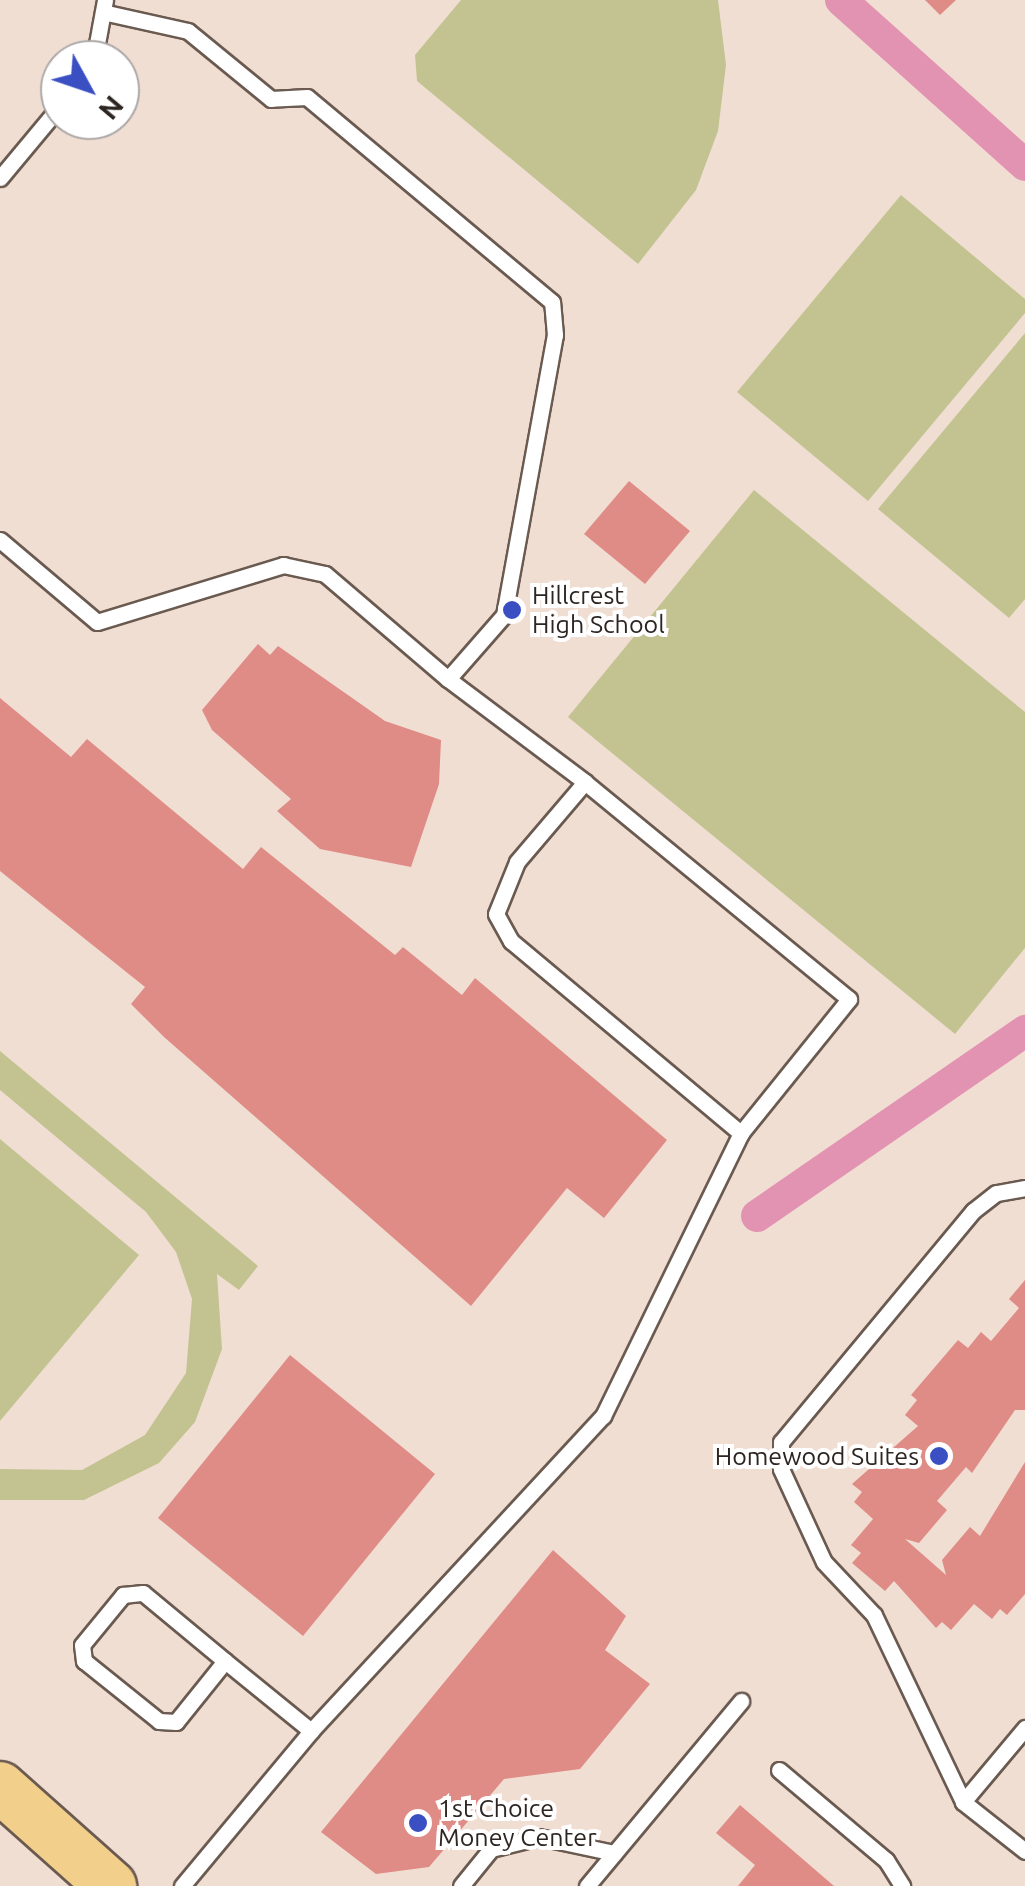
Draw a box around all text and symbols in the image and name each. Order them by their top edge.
north arrow [40,40,140,140]
text: N [93,90,130,126]
place label: Hillcrest High School [532,581,665,640]
marker: Hillcrest High School [501,599,523,621]
place label: Homewood Suites [715,1441,919,1471]
marker: Homewood Suites [928,1445,950,1467]
place label: 1st Choice Money Center [438,1794,597,1853]
marker: 1st Choice Money Center [407,1812,429,1834]

